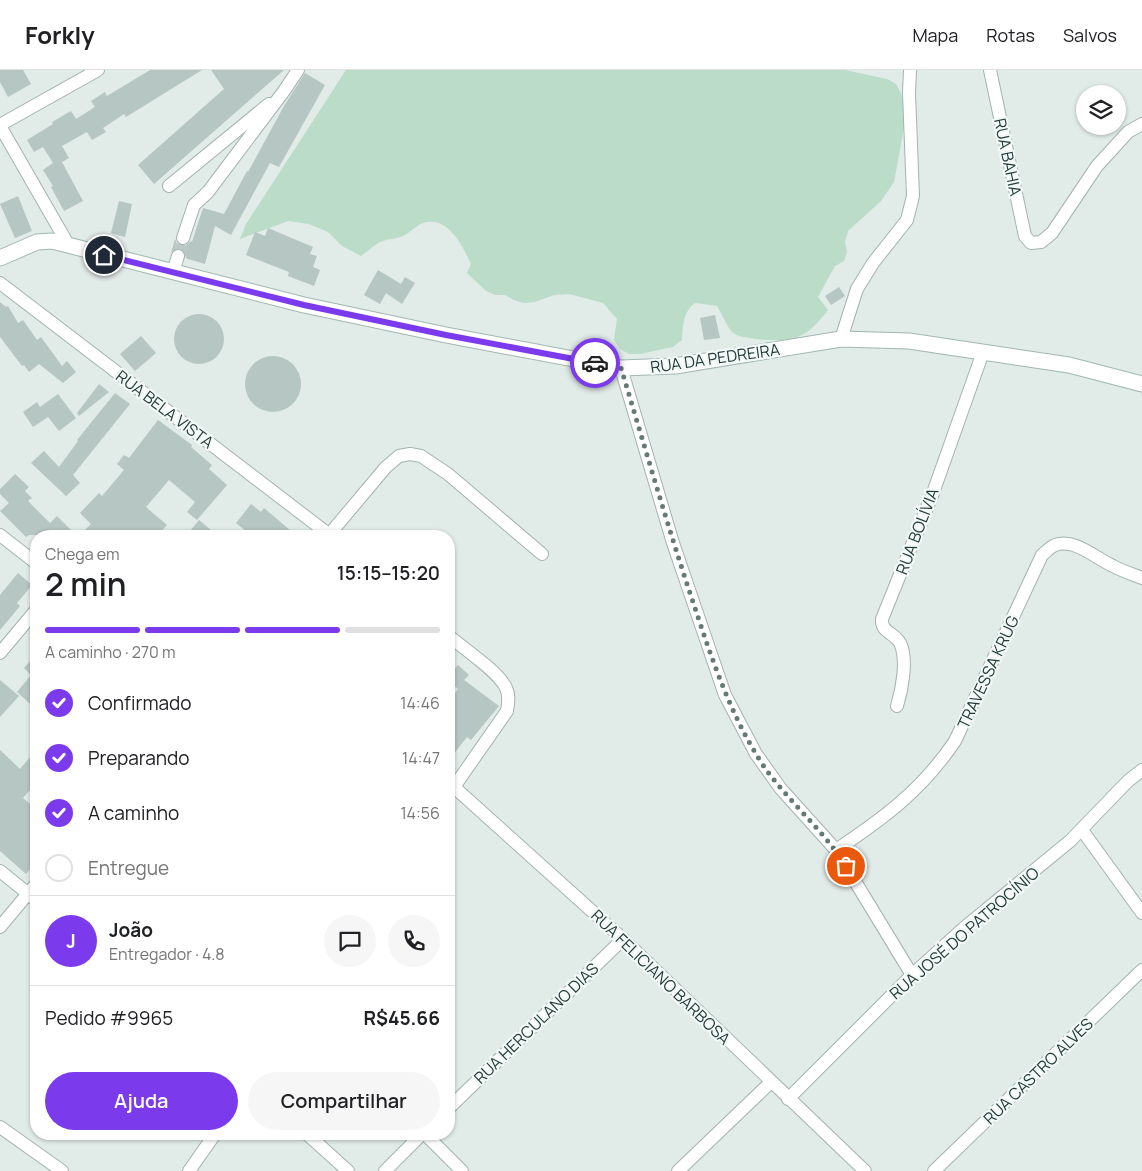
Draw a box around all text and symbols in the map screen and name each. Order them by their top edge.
text: Forkly [25,18,95,51]
text: Mapa [912,23,958,47]
text: Rotas [986,23,1035,47]
text: Salvos [1063,23,1117,47]
map controls [1076,85,1126,135]
button: layers [1076,85,1126,135]
street label: RUA BAHIA [989,116,1027,198]
pin [83,234,125,276]
icon: home [90,241,118,269]
courier [570,338,620,388]
street label: RUA DA PEDREIRA [649,338,781,378]
icon: car [581,349,609,377]
street label: RUA BELA VISTA [112,365,218,453]
street label: RUA BOLÍVIA [890,485,944,577]
text: Chega em [45,543,120,565]
text: 15:15–15:20 [337,560,440,586]
text: 2 min [45,562,127,606]
street label: TRAVESSA KRUG [952,612,1024,732]
text: A caminho · 270 m [45,641,176,663]
icon: check [45,689,73,717]
text: Confirmado [88,690,192,716]
text: 14:46 [400,692,440,714]
icon: check [45,744,73,772]
text: Preparando [88,745,190,771]
text: 14:47 [402,747,440,769]
icon: check [45,799,73,827]
text: A caminho [88,800,179,826]
text: 14:56 [400,802,440,824]
pin [825,845,867,887]
icon: bag [832,852,860,880]
text: Entregue [88,855,169,881]
street label: RUA JOSÉ DO PATROCÍNIO [884,862,1044,1004]
street label: RUA FELICIANO BARBOSA [587,905,735,1049]
button: chat [324,915,376,967]
button: phone [388,915,440,967]
text: João [109,917,153,943]
text: J [66,928,76,954]
text: Entregador · 4.8 [109,943,225,965]
street label: RUA HERCULANO DIAS [469,958,603,1088]
text: Pedido #9965 [45,1005,173,1031]
text: R$45.66 [363,1005,440,1031]
street label: RUA CASTRO ALVES [978,1013,1098,1129]
button: Ajuda [45,1072,238,1130]
button: Compartilhar [248,1072,440,1130]

